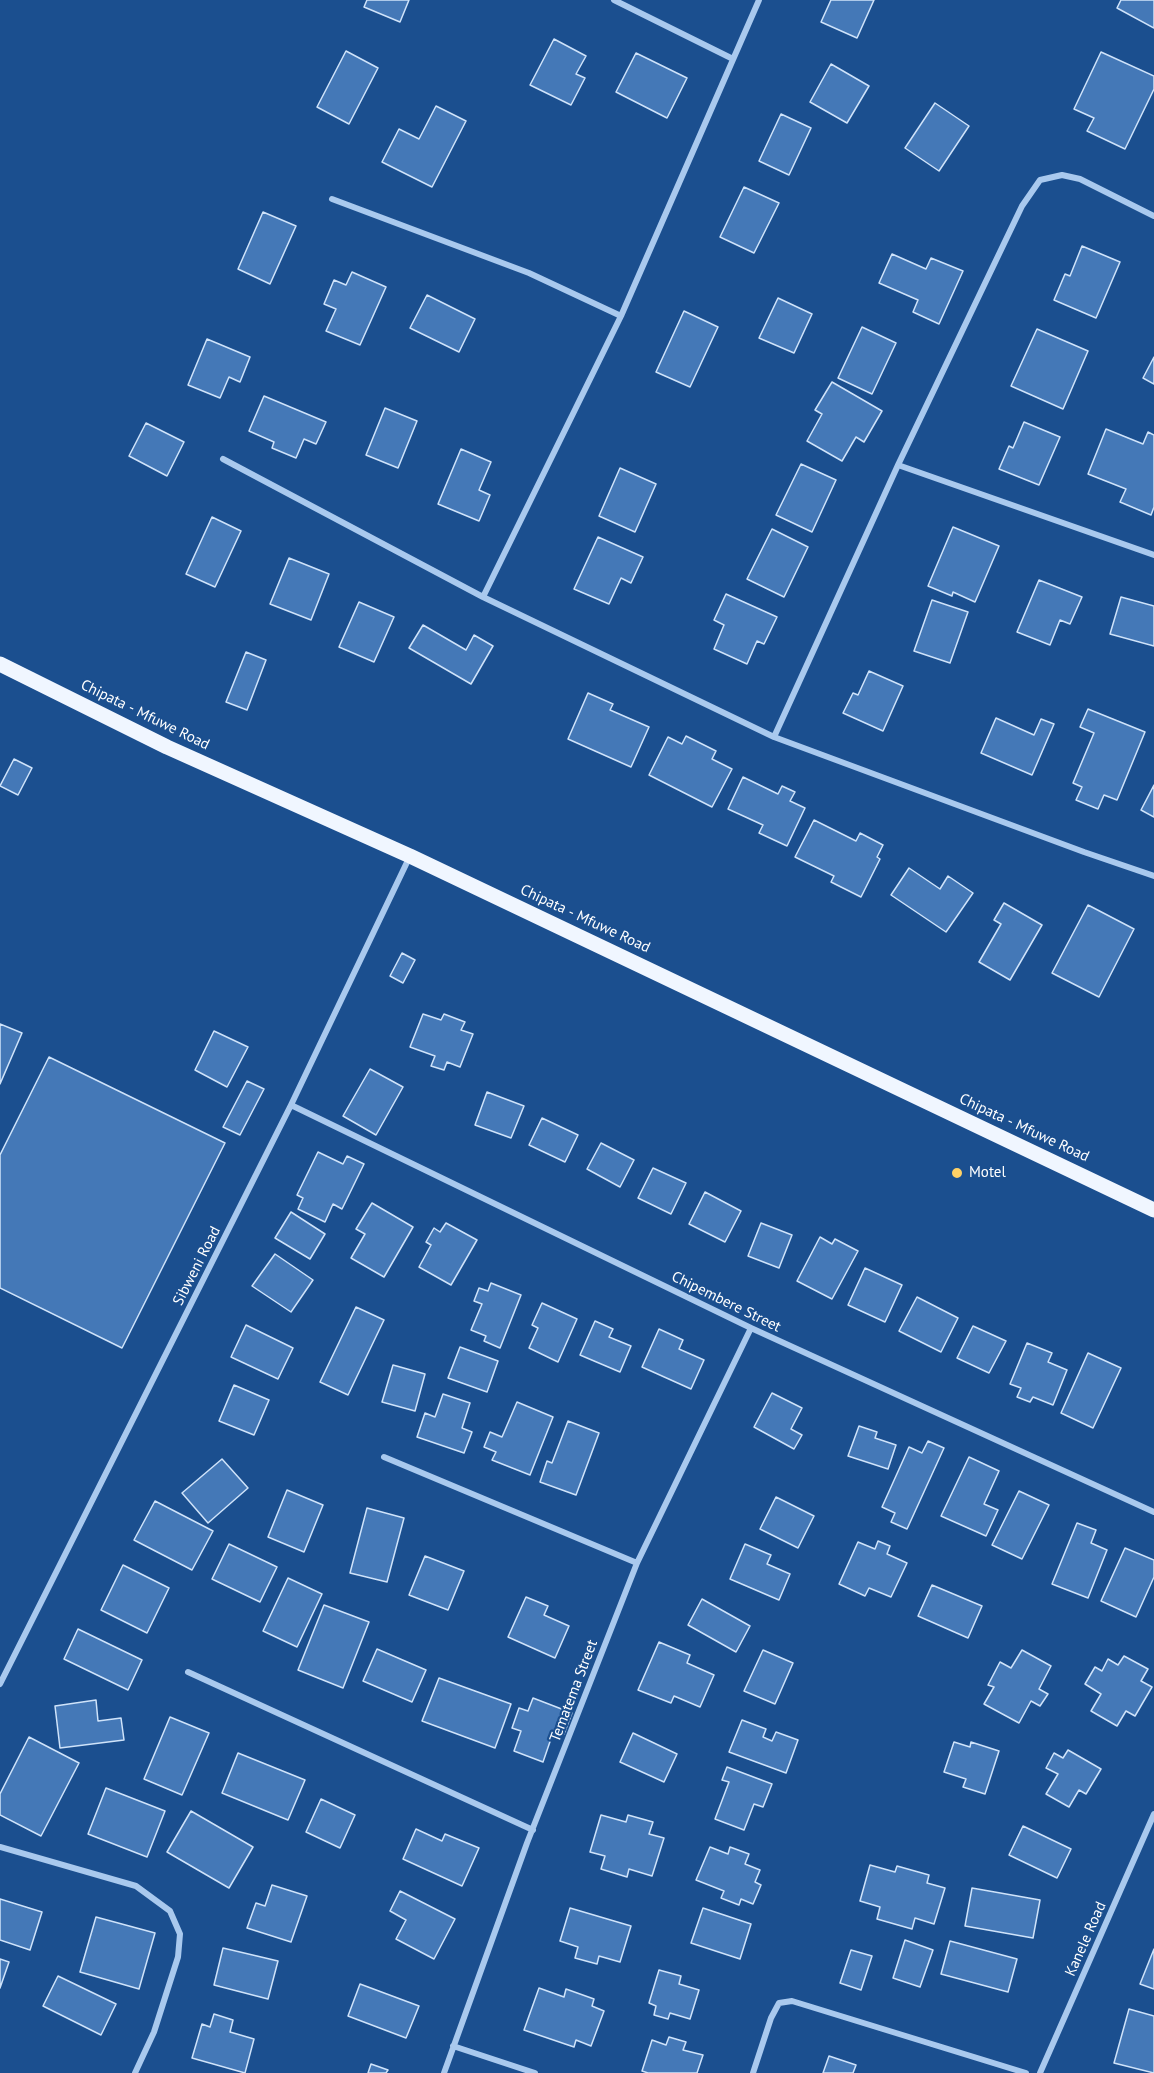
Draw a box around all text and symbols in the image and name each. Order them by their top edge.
street label: Chipata - Mfuwe Road [78,676,212,754]
street label: Chipata - Mfuwe Road [517,881,653,957]
street label: Chipata - Mfuwe Road [956,1090,1092,1166]
place label: Motel [969,1164,1006,1182]
marker: Motel [950,1166,964,1180]
street label: Sibweni Road [169,1223,225,1309]
street label: Chipembere Street [668,1268,784,1336]
street label: Tematema Street [546,1637,602,1745]
street label: Kanele Road [1062,1899,1110,1979]

